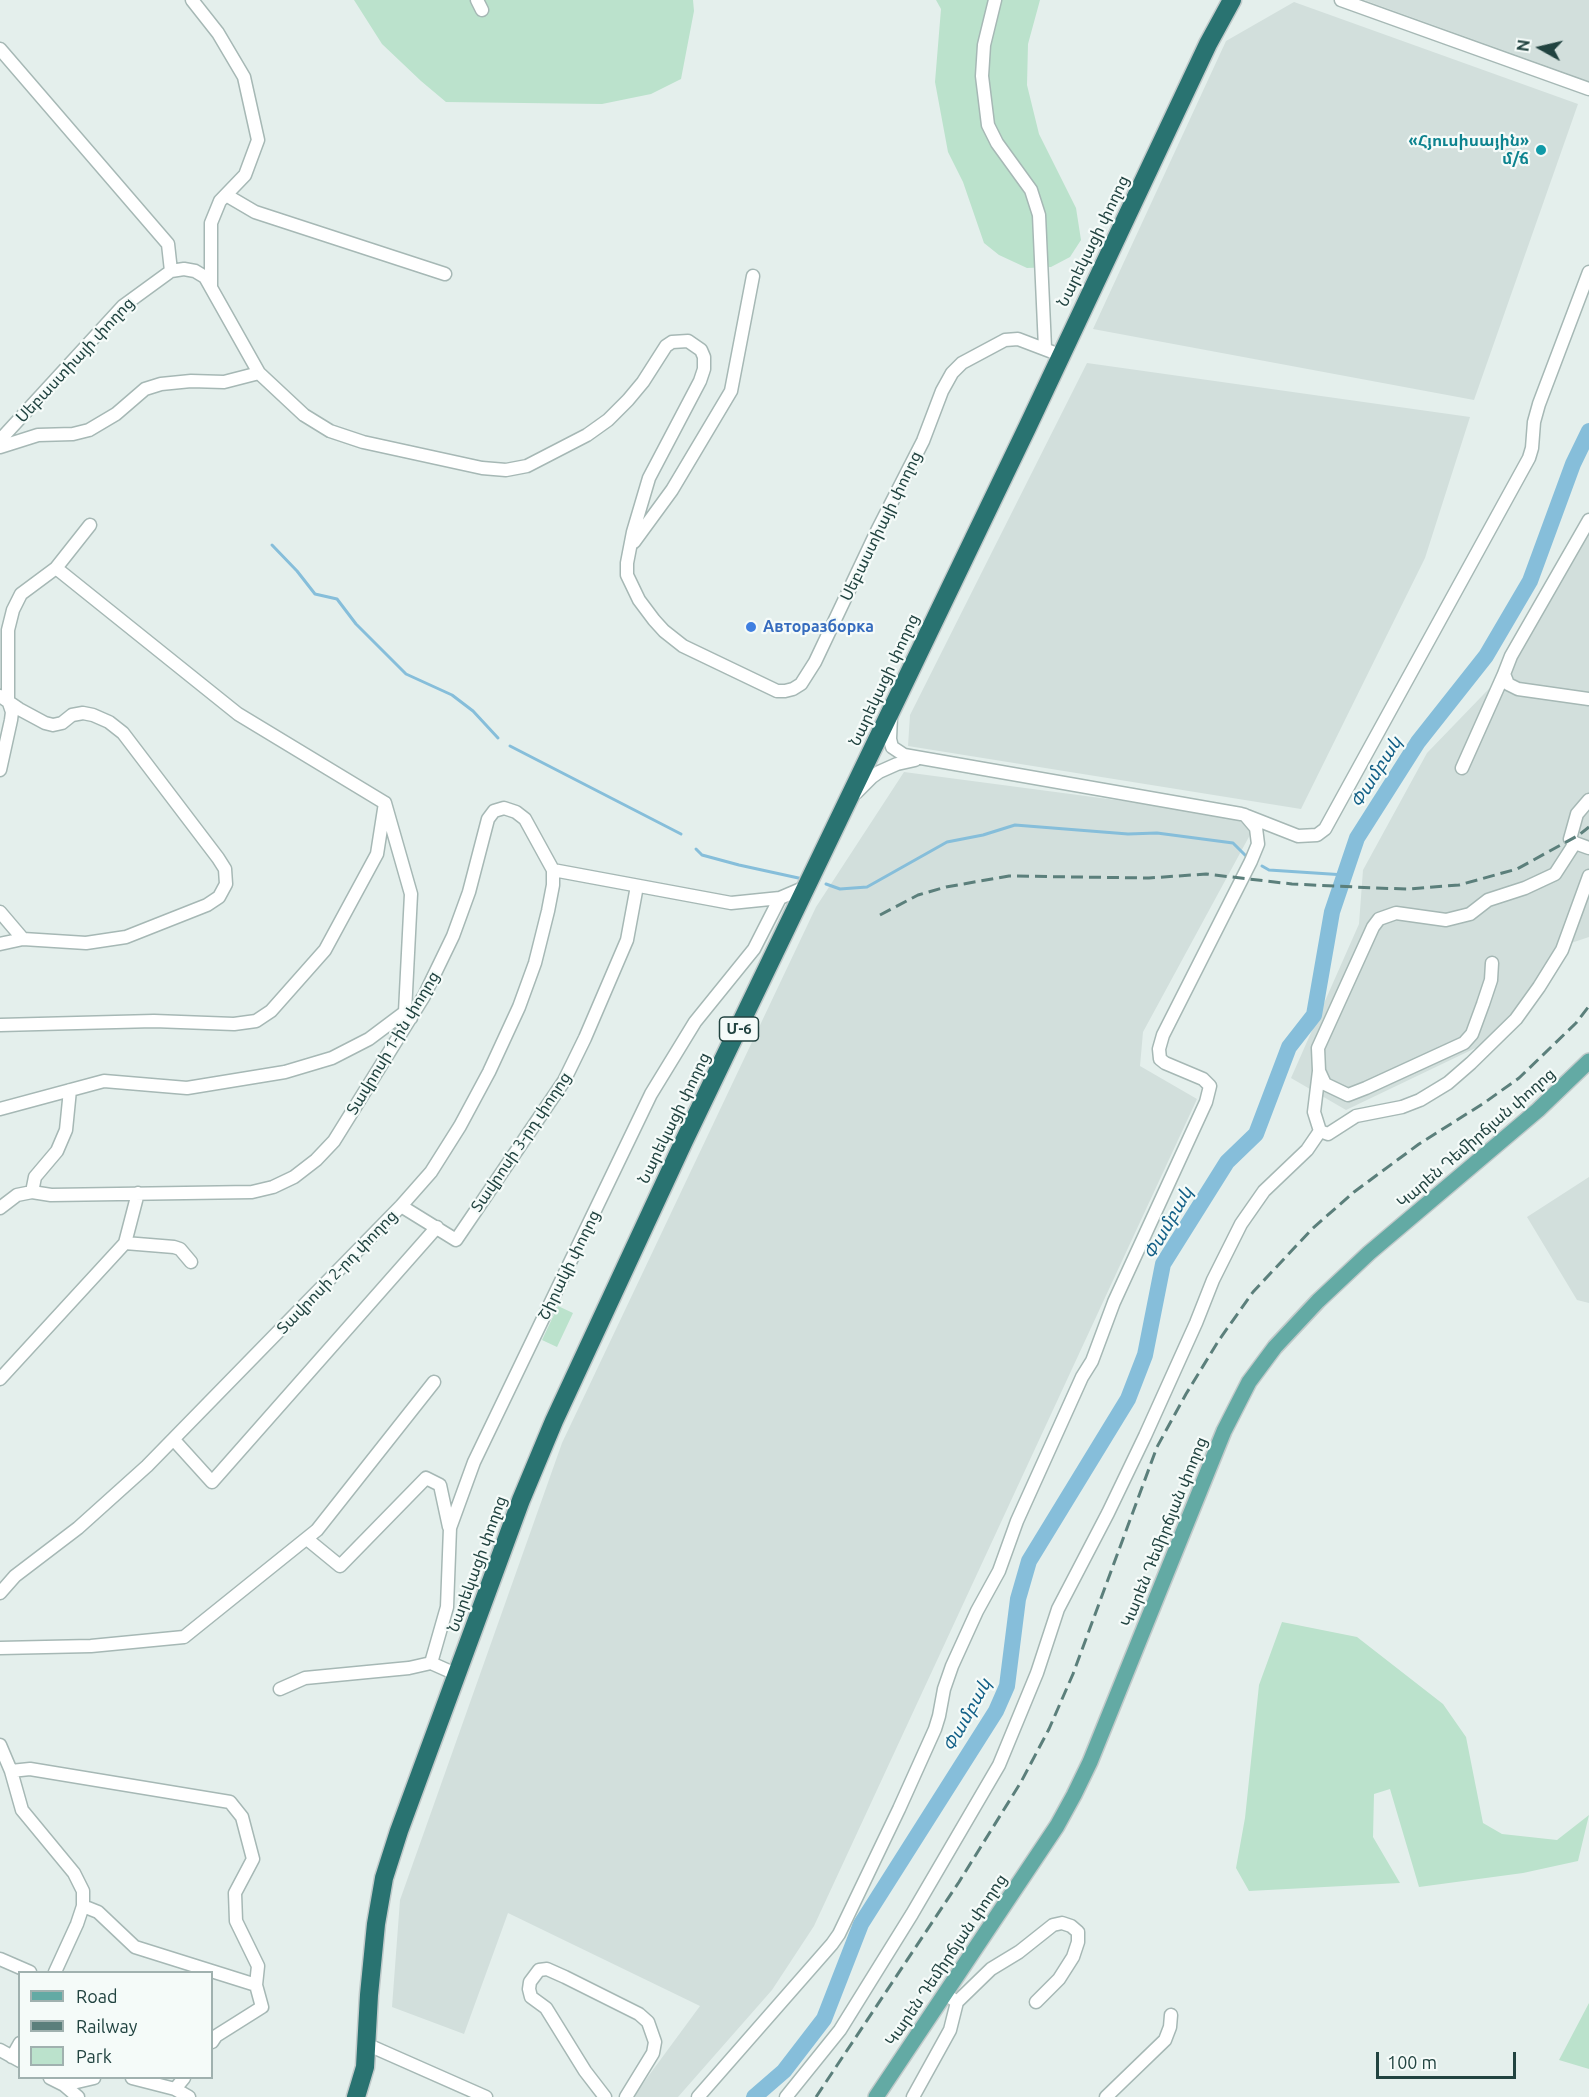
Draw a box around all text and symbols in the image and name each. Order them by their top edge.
north arrow [1511,18,1571,78]
text: N [1513,38,1533,53]
place label: «Հյուսիսային» մ/ճ [1409,131,1529,169]
marker: «Հյուսիսային» մ/ճ [1534,143,1548,157]
street label: Նարեկացի փողոց [1053,172,1133,310]
street label: Սեբաստիայի փողոց [12,293,138,427]
street label: Սեբաստիայի փողոց [836,448,926,604]
street label: Նարեկացի փողոց [845,611,923,749]
place label: Авторазборка [763,617,874,637]
marker: Авторазборка [744,620,758,634]
water label: Փամբակ [1346,732,1406,812]
street label: Տավրոսի 1-ին փողոց [343,968,443,1118]
road number: Մ-6 [720,1017,758,1041]
street label: Նարեկացի փողոց [634,1049,714,1187]
street label: Կարեն Դեմիրճյան փողոց [1393,1064,1559,1212]
street label: Տավրոսի 3-րդ փողոց [467,1068,575,1216]
water label: Փամբակ [1139,1183,1197,1263]
street label: Տավրոսի 2-րդ փողոց [273,1206,401,1338]
street label: Շիրակի փողոց [534,1207,604,1323]
street label: Կարեն Դեմիրճյան փողոց [1117,1434,1211,1630]
street label: Նարեկացի փողոց [443,1493,511,1635]
water label: Փամբակ [938,1675,996,1755]
street label: Կարեն Դեմիրճյան փողոց [881,1870,1011,2050]
legend [18,1971,213,2079]
text: Road [76,1986,118,2006]
text: Railway [76,2016,137,2036]
scale bar [1379,2040,1518,2078]
text: Park [76,2046,112,2066]
text: 100 m [1387,2052,1437,2072]

